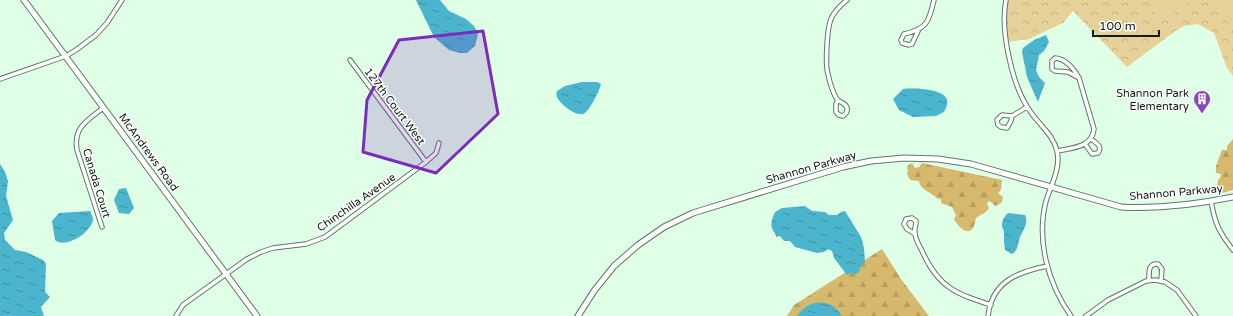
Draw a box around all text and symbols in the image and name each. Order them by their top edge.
scale bar [1093,12,1159,38]
text: 100 m [1099,19,1136,33]
street label: 127th Court West [361,65,428,147]
place label: Shannon Park Elementary [1116,87,1189,113]
building icon: Shannon Park Elementary [1192,89,1212,114]
street label: McAndrews Road [116,111,181,194]
street label: Canada Court [80,147,113,219]
street label: Shannon Parkway [764,148,858,187]
street label: Chinchilla Avenue [314,170,398,234]
street label: Shannon Parkway [1129,182,1223,203]

